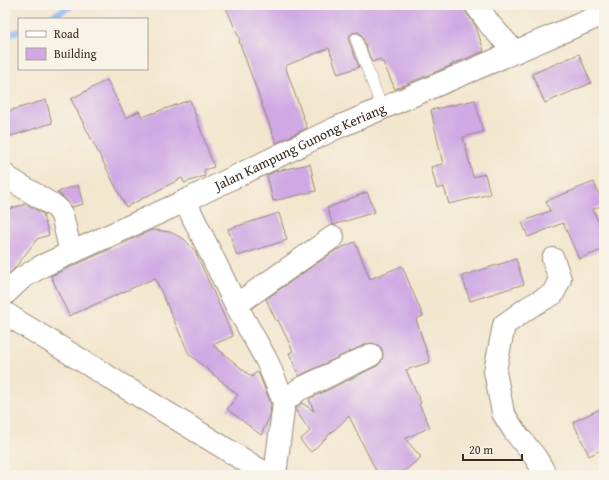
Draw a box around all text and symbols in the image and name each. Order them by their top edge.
legend [18,18,148,70]
text: Road [54,25,80,42]
text: Building [54,45,97,62]
street label: Jalan Kampung Gunong Keriang [209,98,389,196]
scale bar [463,436,522,462]
text: 20 m [469,441,493,458]

